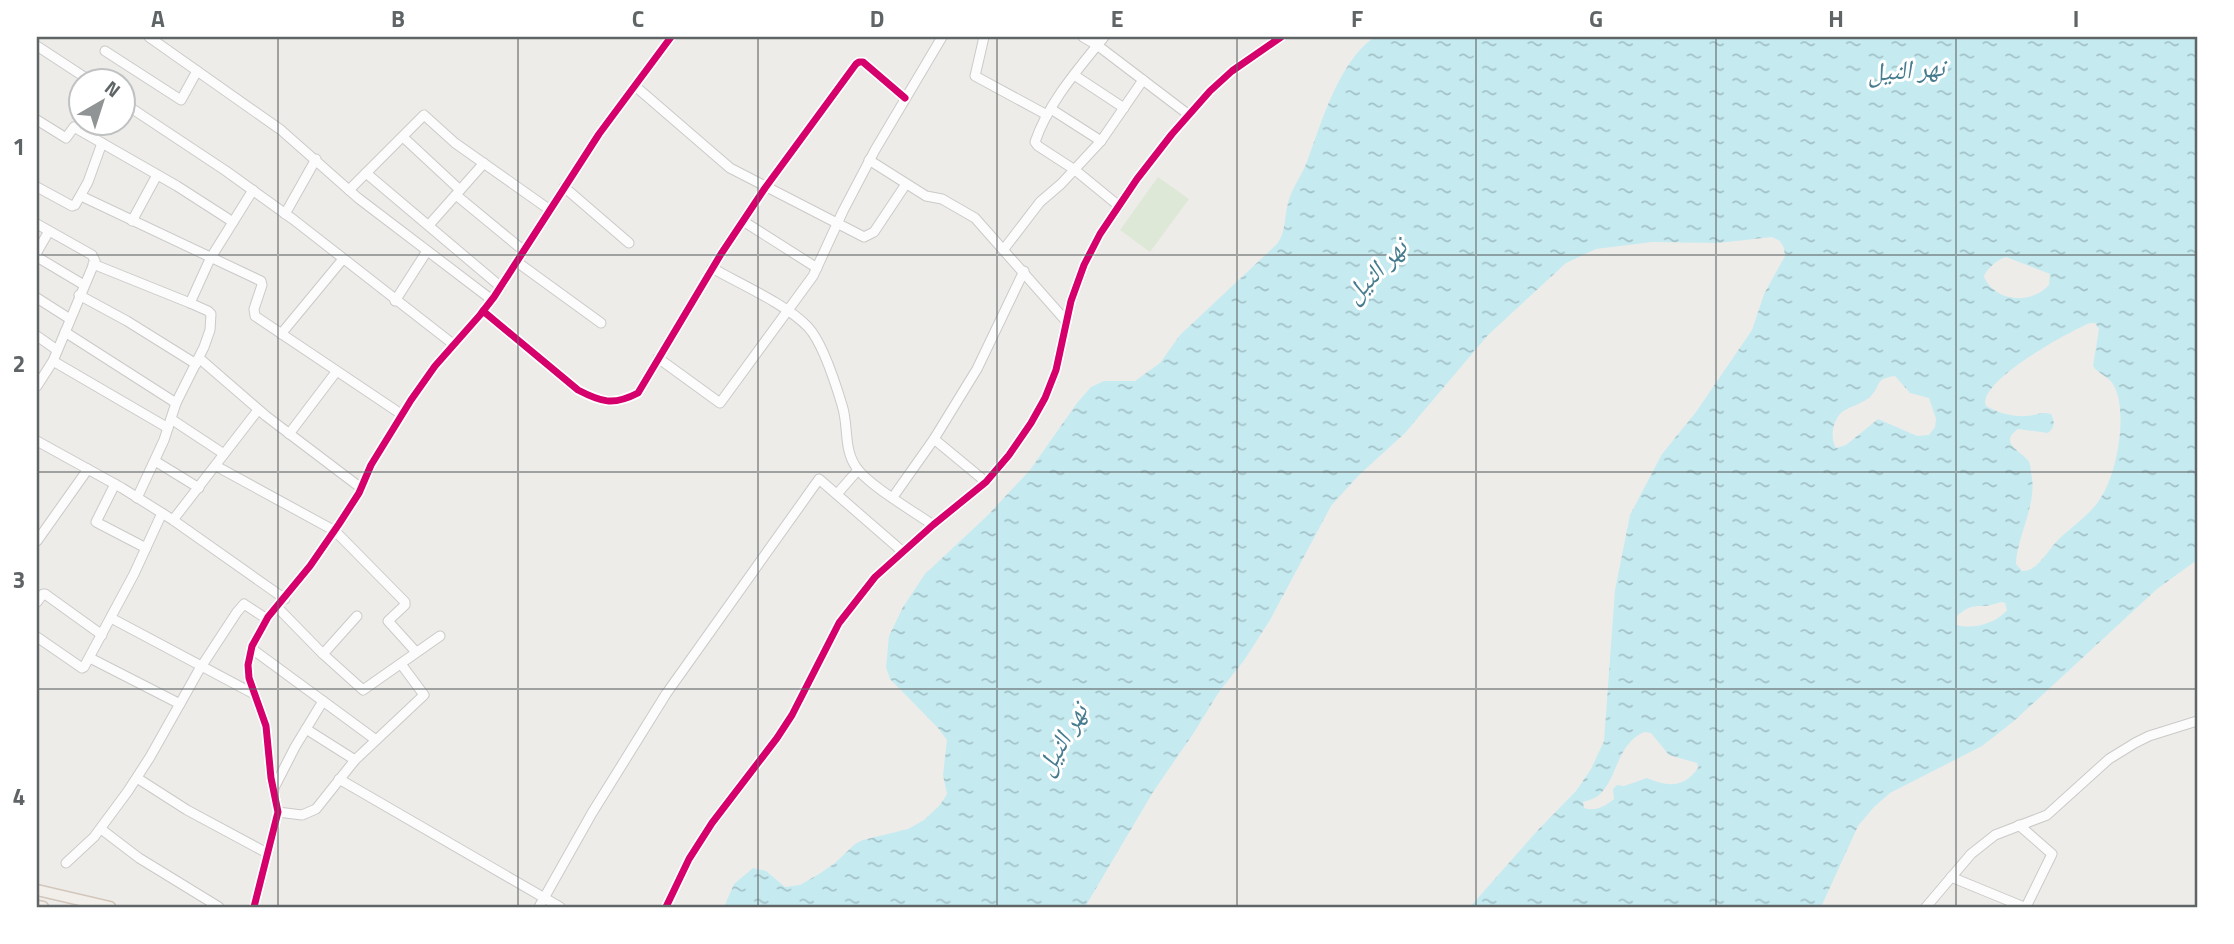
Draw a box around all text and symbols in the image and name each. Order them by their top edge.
text: A [151,1,165,36]
text: B [391,1,405,36]
text: C [632,1,644,36]
text: D [870,1,884,36]
text: E [1111,1,1123,36]
text: F [1351,1,1363,36]
text: G [1589,1,1603,36]
text: H [1828,1,1844,36]
text: I [2073,1,2079,36]
water label: نهر النيل [1866,47,1949,91]
north arrow [66,66,136,136]
text: N [99,73,127,104]
text: 1 [13,129,25,164]
water label: نهر النيل [1334,226,1418,311]
text: 2 [13,346,25,381]
text: 3 [13,562,25,597]
water label: نهر النيل [1025,693,1099,782]
text: 4 [13,779,25,814]

